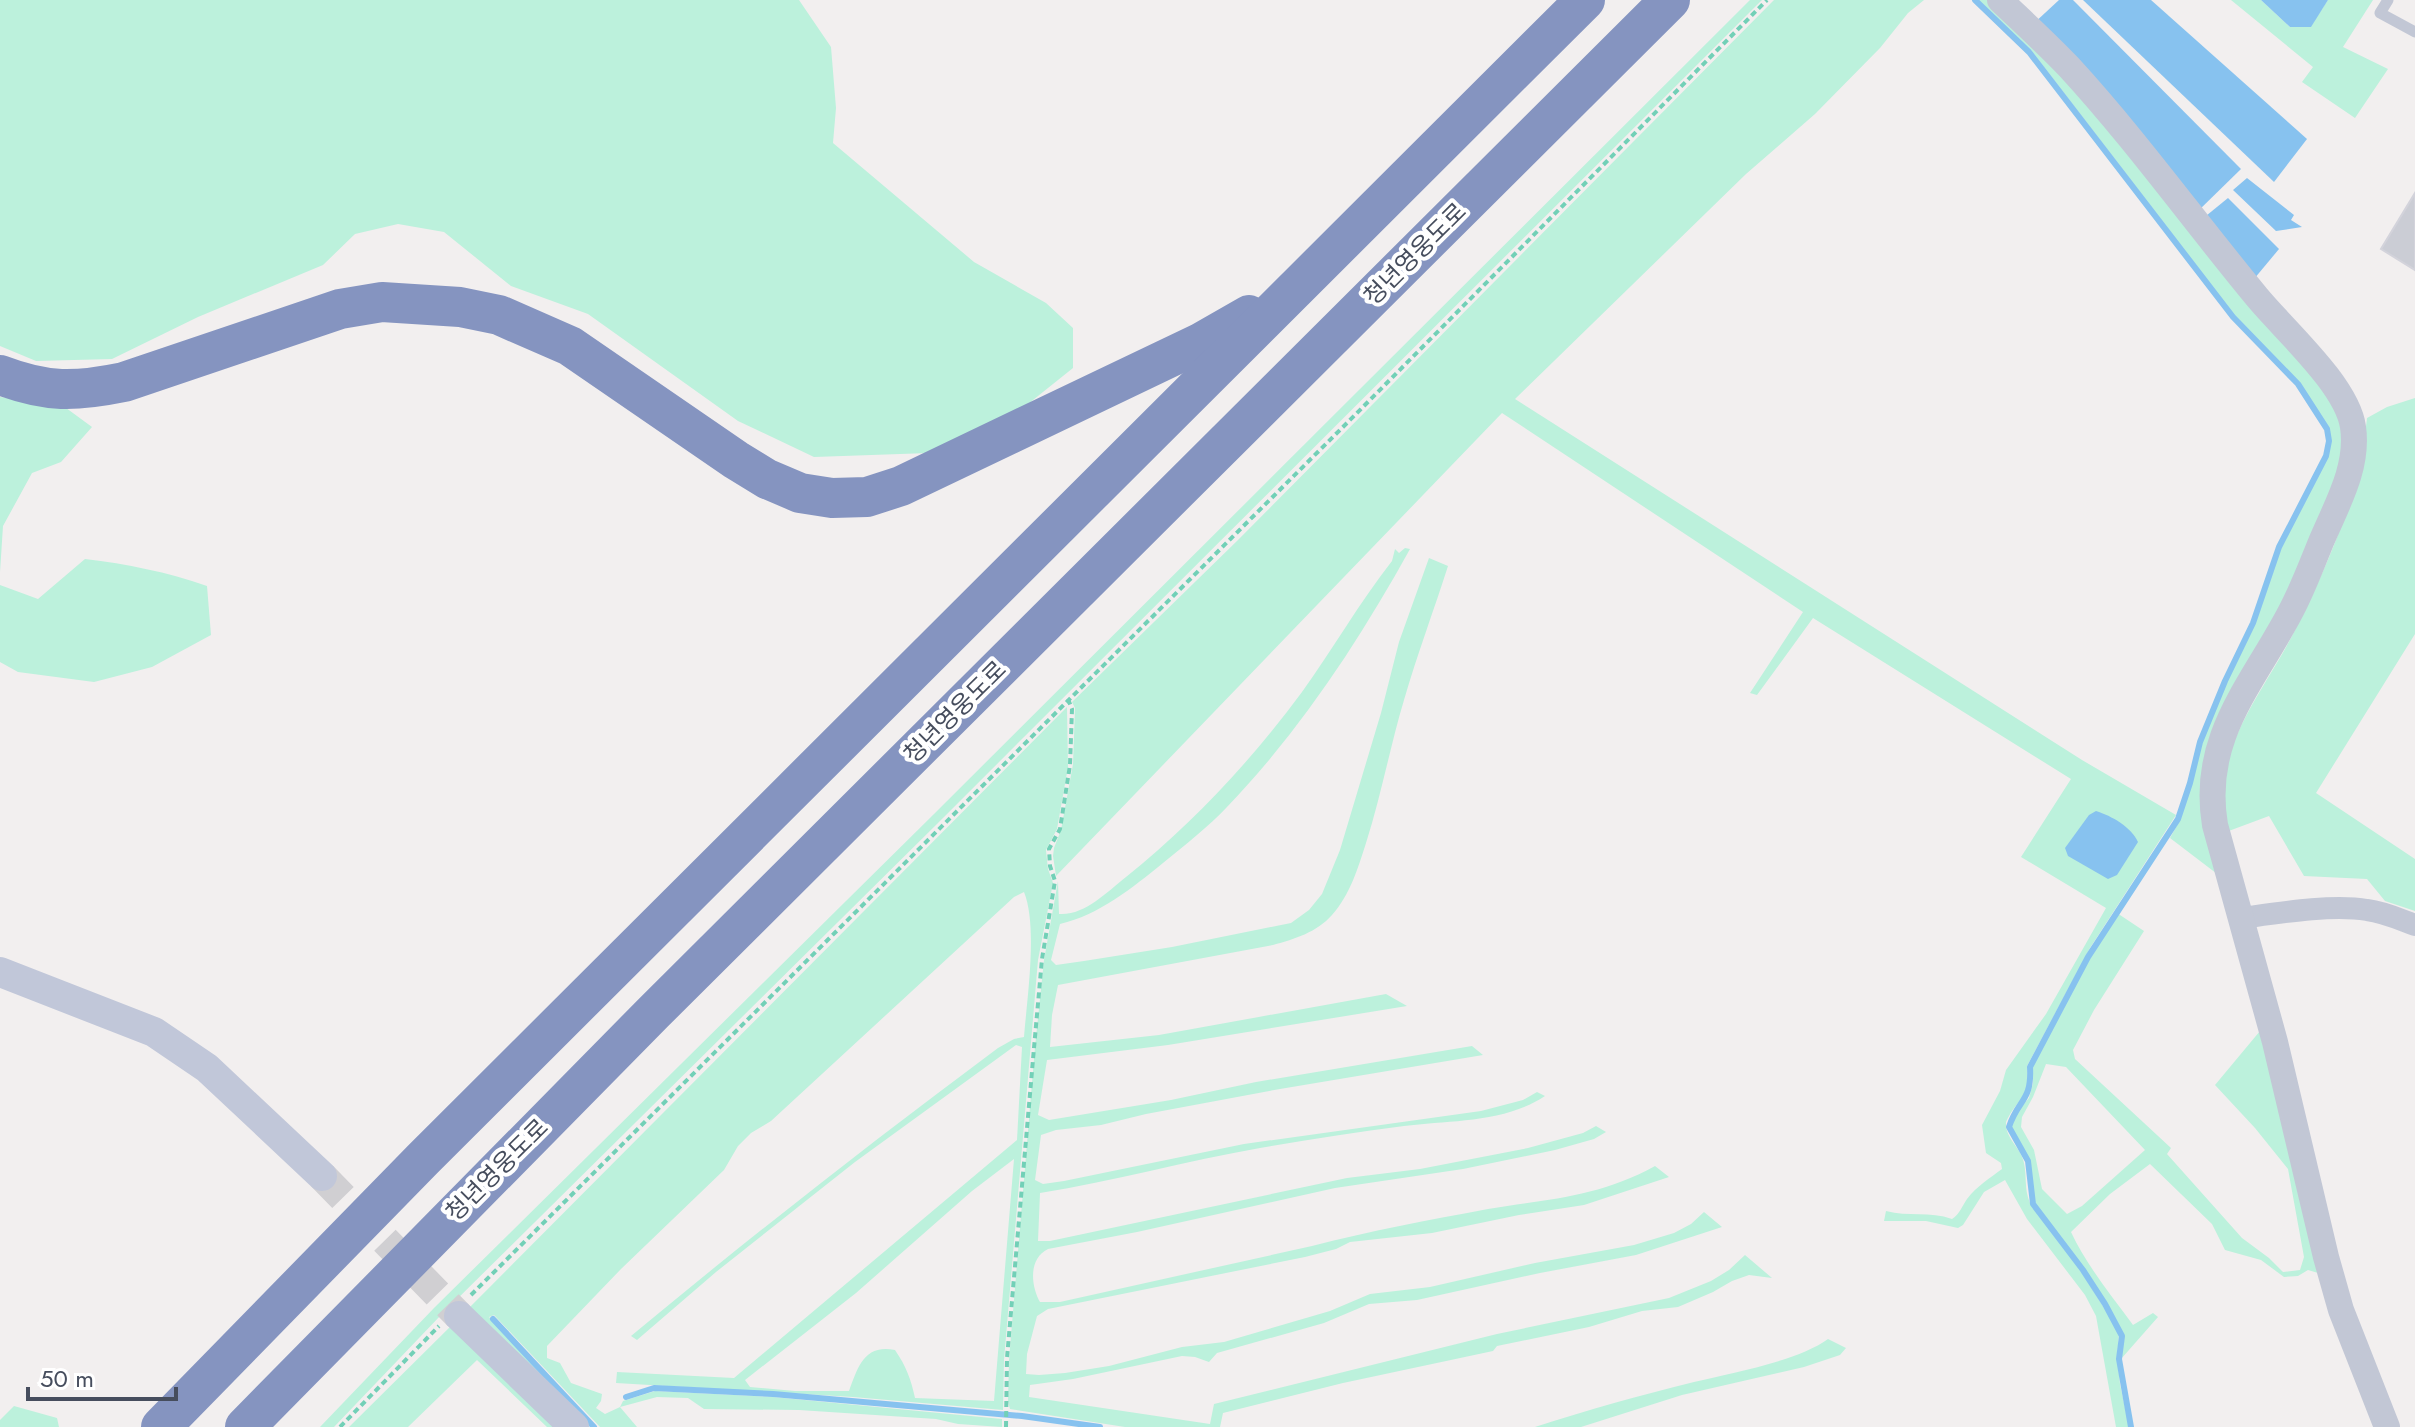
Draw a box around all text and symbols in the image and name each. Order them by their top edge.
street label: 청년영웅도로 [1355,194,1474,313]
street label: 청년영웅도로 [895,652,1014,771]
street label: 청년영웅도로 [437,1110,556,1229]
scale bar [28,1351,176,1401]
text: 50 m [40,1361,94,1396]

